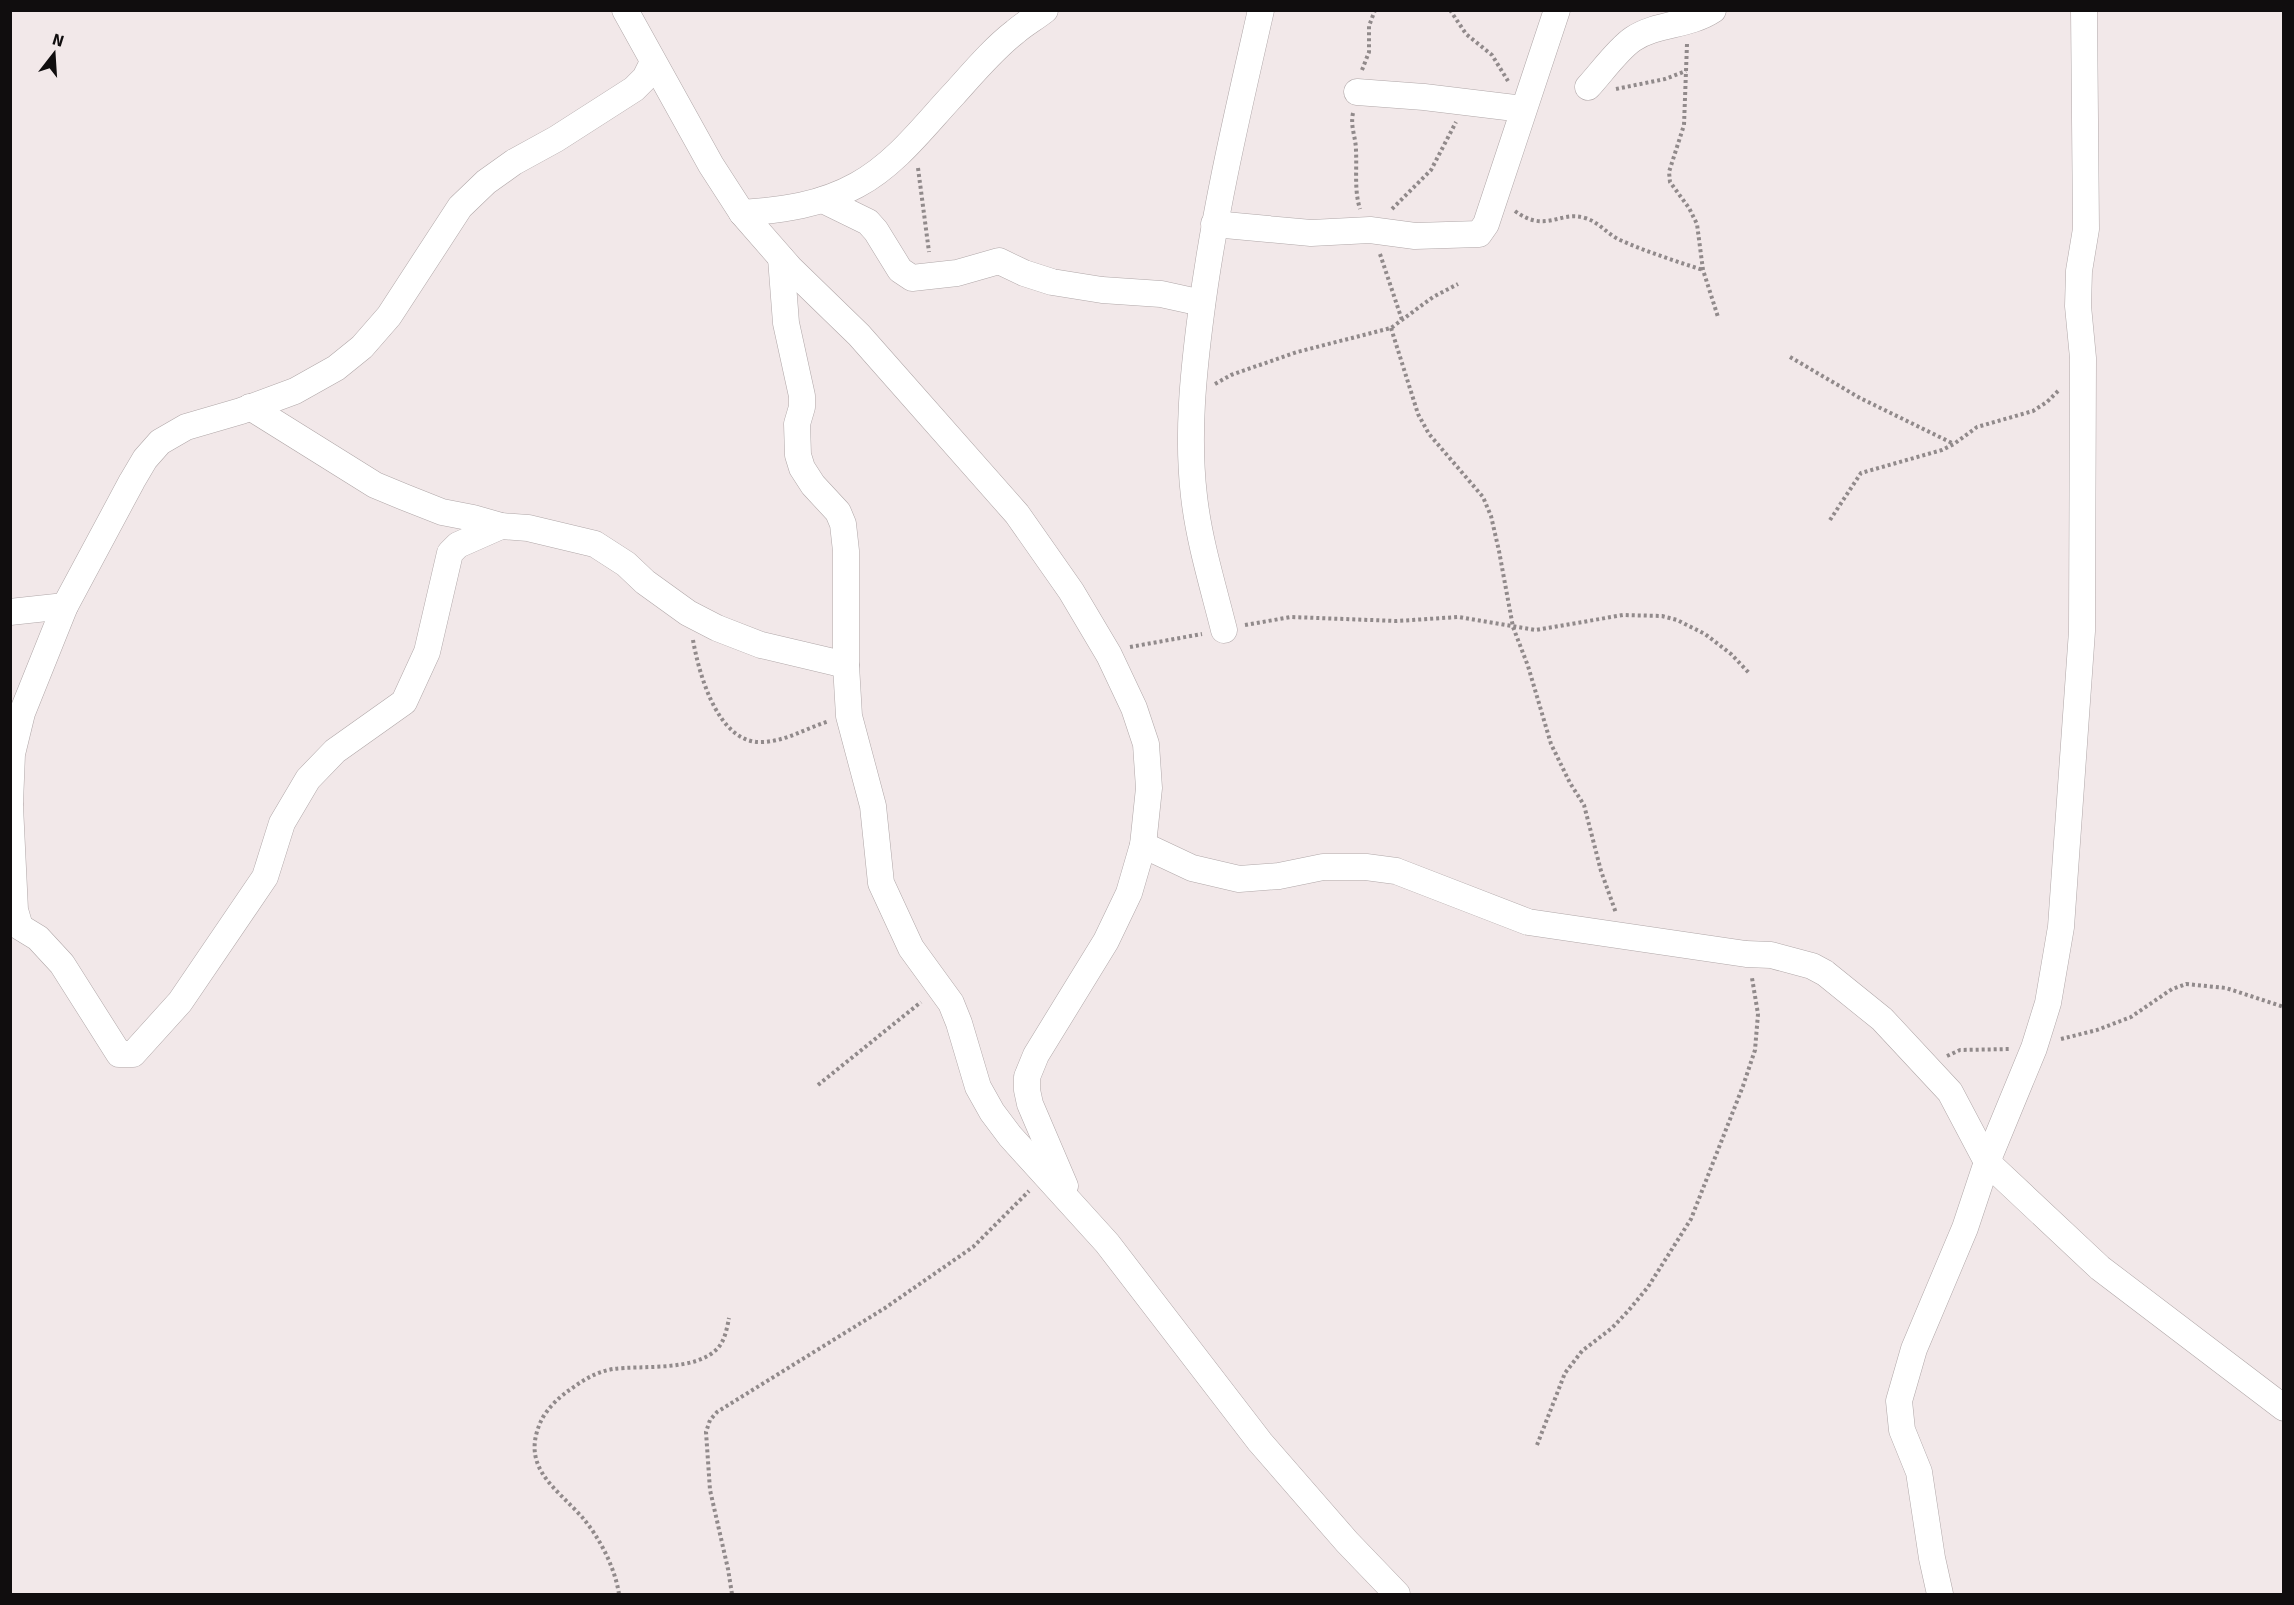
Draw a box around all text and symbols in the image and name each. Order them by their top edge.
north arrow [24,24,84,84]
text: N [50,29,66,52]

